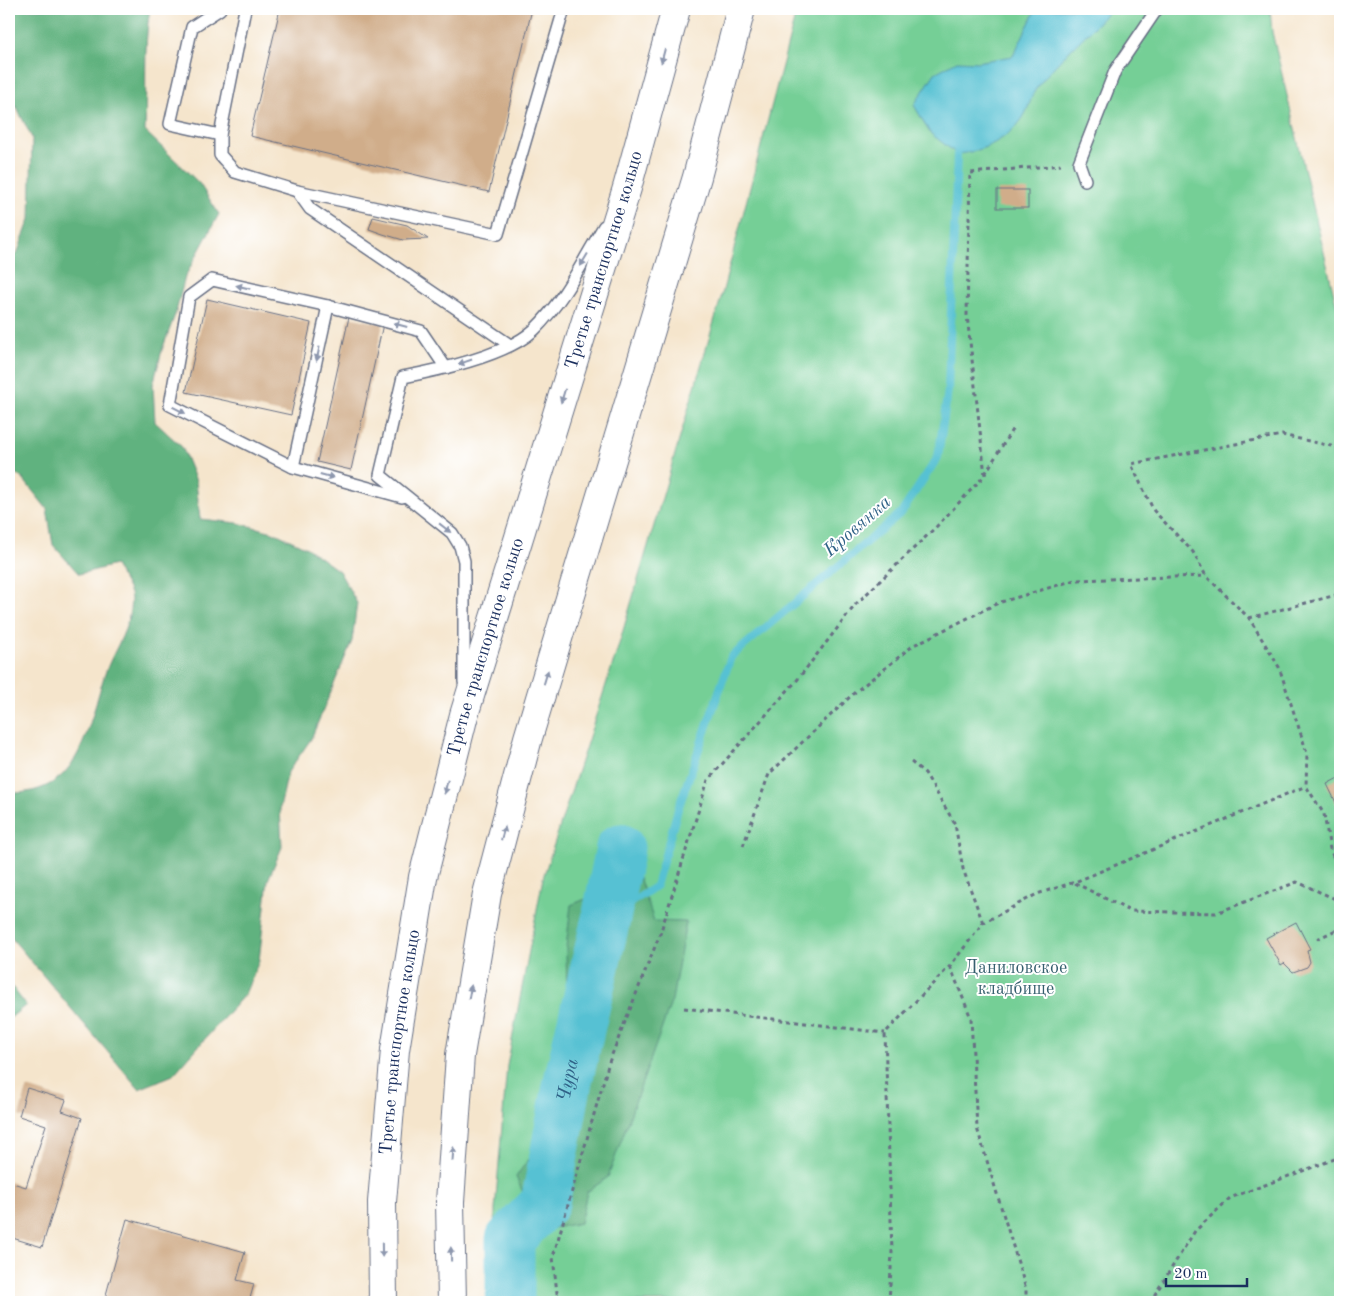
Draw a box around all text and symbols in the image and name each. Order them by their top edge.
one-way arrow [659,48,667,63]
street label: Третье транспортное кольцо [563,149,646,371]
one-way arrow [579,253,588,266]
one-way arrow [235,283,250,291]
one-way arrow [393,321,408,329]
one-way arrow [313,346,321,362]
one-way arrow [457,359,472,366]
one-way arrow [558,389,566,404]
one-way arrow [172,406,186,414]
one-way arrow [319,473,334,481]
water label: Кровянка [820,493,895,562]
one-way arrow [438,523,452,533]
street label: Третье транспортное кольцо [445,536,527,758]
one-way arrow [543,669,551,684]
one-way arrow [442,779,450,794]
one-way arrow [499,826,507,841]
street label: Третье транспортное кольцо [377,928,423,1156]
park label: Даниловское кладбище [965,959,1067,998]
one-way arrow [467,984,475,1000]
water label: Чура [555,1057,582,1104]
one-way arrow [450,1145,458,1161]
one-way arrow [378,1243,386,1259]
one-way arrow [447,1245,455,1261]
scale bar [1166,1256,1248,1288]
text: 20 m [1174,1267,1208,1282]

